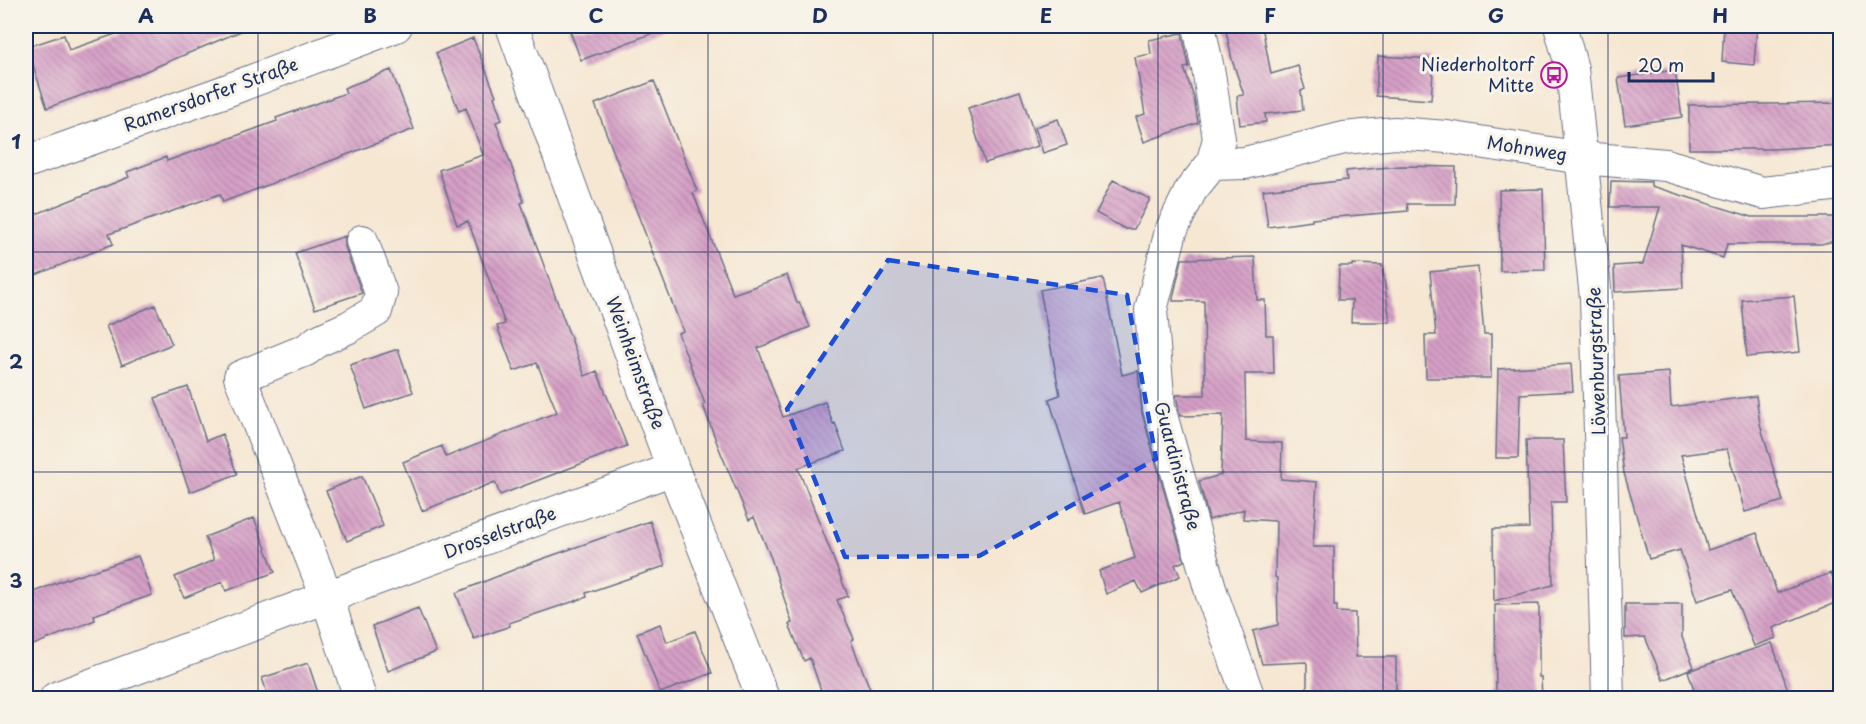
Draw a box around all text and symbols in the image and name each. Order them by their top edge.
text: A [138,0,154,30]
text: B [363,0,377,30]
text: C [588,0,604,30]
text: D [812,0,828,30]
text: E [1040,0,1052,30]
text: F [1264,0,1276,30]
text: G [1488,0,1504,30]
text: H [1712,0,1728,30]
scale bar [1629,45,1713,83]
street label: Ramersdorfer Straße [120,50,301,138]
place label: Niederholtorf Mitte [1421,50,1536,98]
text: 20 m [1638,51,1684,78]
bus stop icon: Niederholtorf Mitte [1539,60,1569,90]
text: 1 [11,126,21,156]
street label: Mohnweg [1485,128,1569,167]
street label: Löwenburgstraße [1579,286,1612,436]
street label: Weinheimstraße [600,292,673,433]
text: 2 [9,346,23,376]
street label: Guardinistraße [1148,398,1209,533]
street label: Drosselstraße [439,499,560,564]
text: 3 [9,565,23,595]

